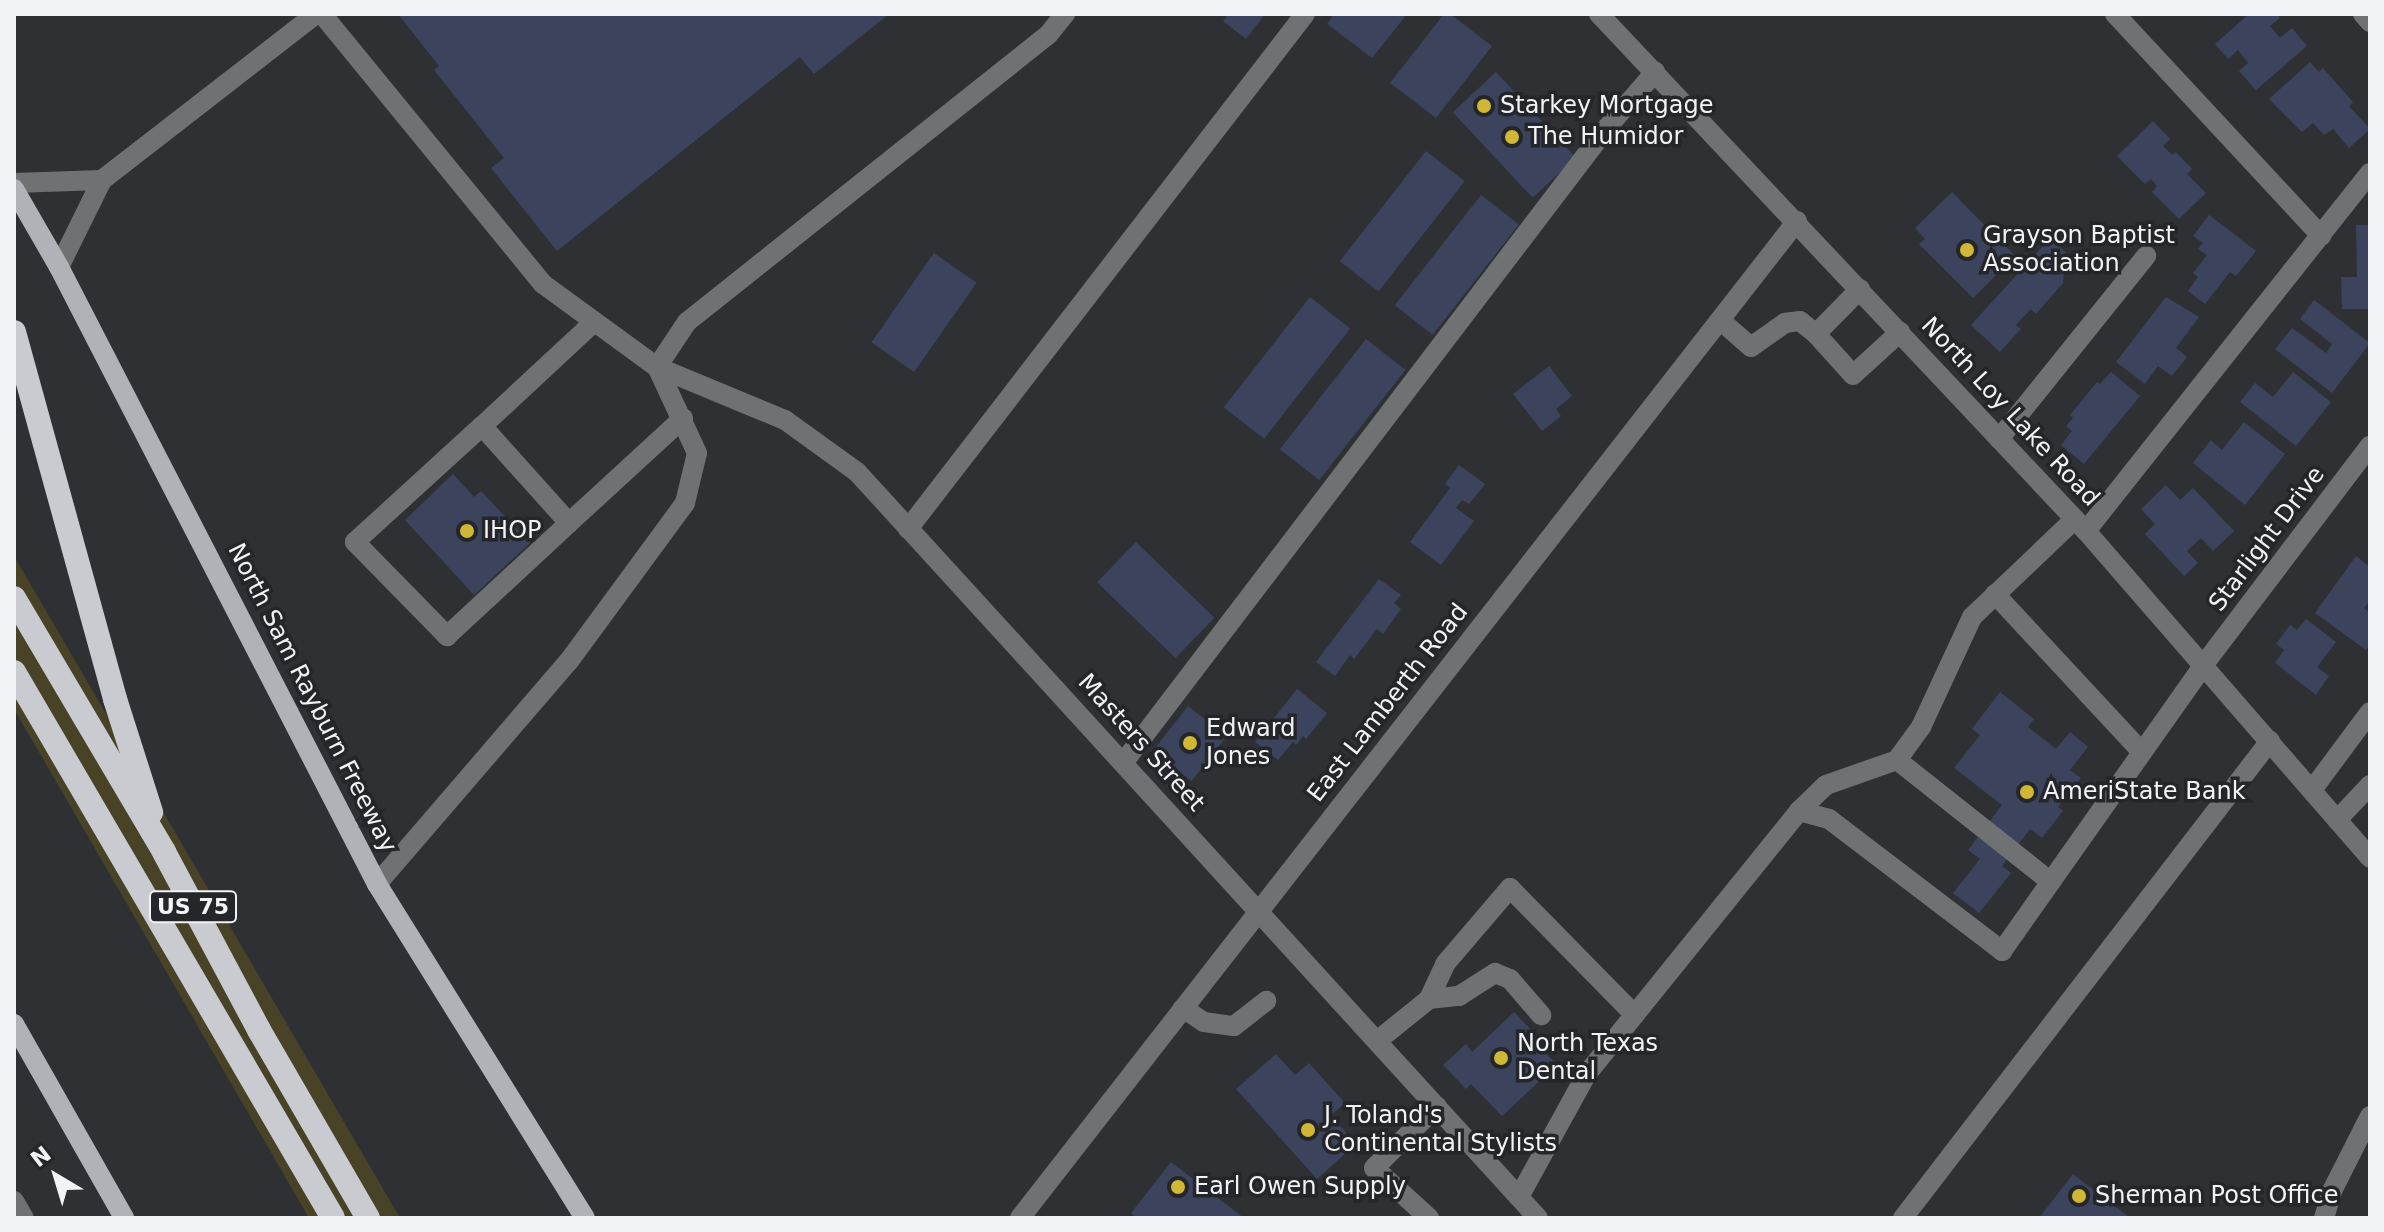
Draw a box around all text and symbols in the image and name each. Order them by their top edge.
place label: Starkey Mortgage [1500,92,1713,120]
marker: Starkey Mortgage [1475,97,1493,115]
place label: The Humidor [1528,123,1683,151]
marker: The Humidor [1503,128,1521,146]
place label: Grayson Baptist Association [1983,222,2175,278]
marker: Grayson Baptist Association [1958,241,1976,259]
street label: North Loy Lake Road [1915,312,2105,512]
street label: Starlight Drive [2203,461,2331,617]
place label: IHOP [483,517,541,545]
marker: IHOP [458,522,476,540]
street label: North Sam Rayburn Freeway [221,539,403,857]
street label: East Lamberth Road [1302,598,1474,808]
street label: Masters Street [1072,668,1210,818]
place label: Edward Jones [1206,715,1295,771]
marker: Edward Jones [1181,734,1199,752]
place label: AmeriState Bank [2043,778,2246,806]
marker: AmeriState Bank [2018,783,2036,801]
road number: US 75 [149,889,237,925]
place label: North Texas Dental [1517,1030,1658,1086]
marker: North Texas Dental [1492,1049,1510,1067]
place label: J. Toland's Continental Stylists [1324,1102,1557,1158]
marker: J. Toland's Continental Stylists [1299,1121,1317,1139]
north arrow [16,1136,96,1216]
text: N [26,1141,56,1172]
place label: Earl Owen Supply [1194,1173,1406,1201]
marker: Earl Owen Supply [1169,1178,1187,1196]
place label: Sherman Post Office [2095,1182,2338,1210]
marker: Sherman Post Office [2070,1187,2088,1205]

